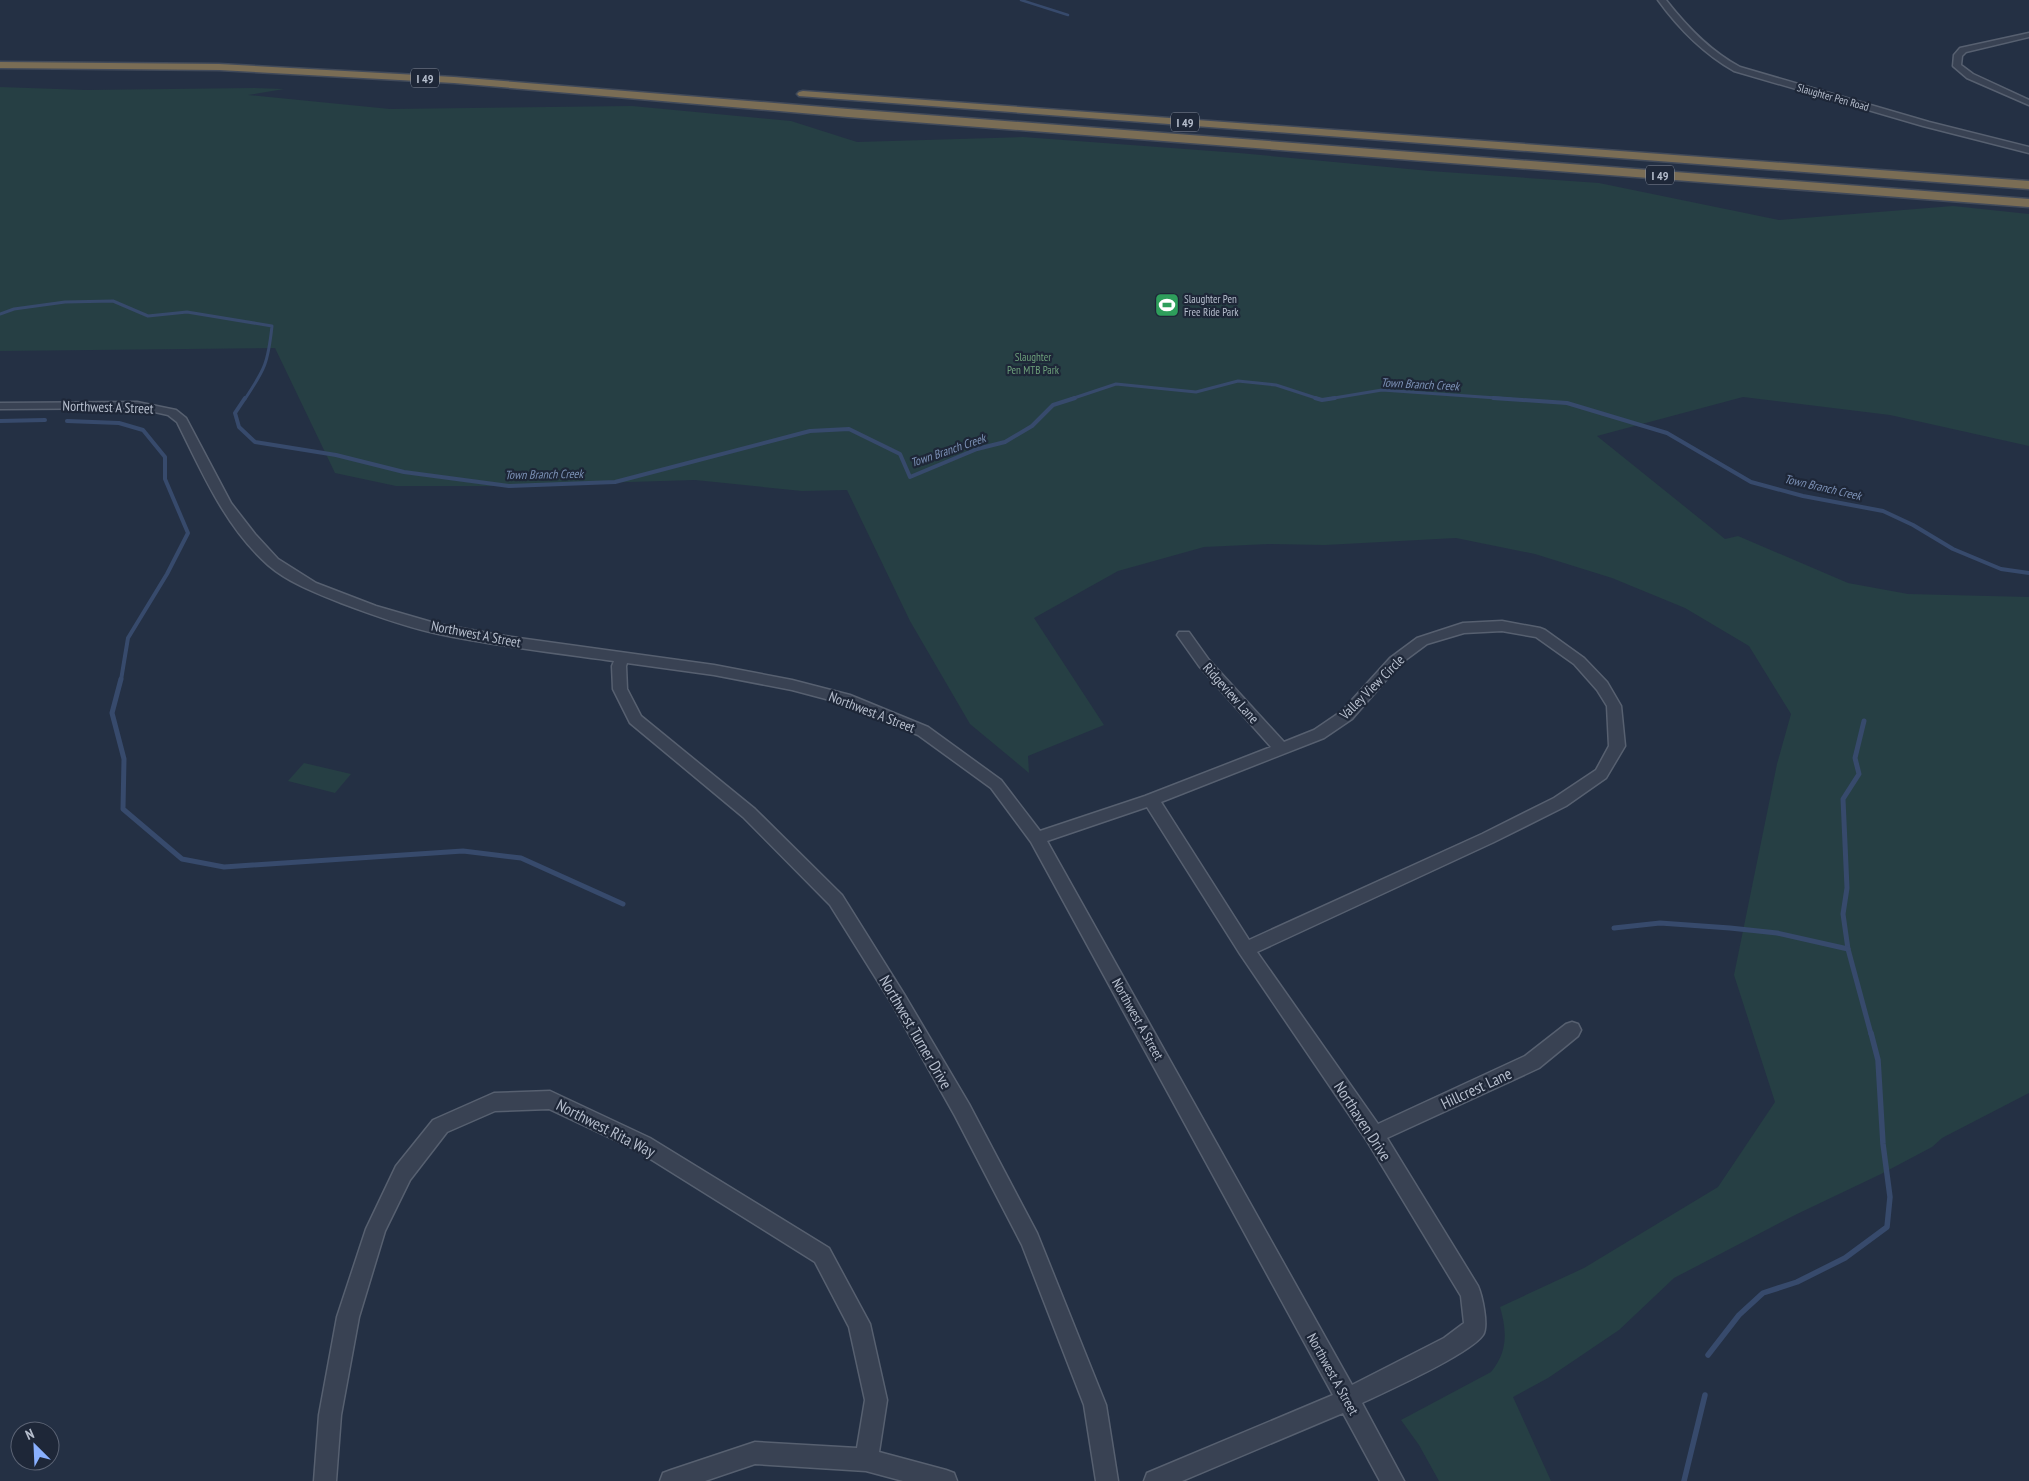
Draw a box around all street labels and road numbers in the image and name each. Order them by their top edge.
road number: I 49 [411,68,439,88]
street label: Slaughter Pen Road [1796,80,1871,114]
road number: I 49 [1171,112,1199,132]
road number: I 49 [1646,166,1674,184]
street label: Northwest A Street [62,396,154,418]
street label: Northwest A Street [430,616,523,652]
street label: Valley View Circle [1335,651,1408,724]
street label: Ridgeview Lane [1199,659,1263,727]
street label: Northwest A Street [826,687,918,737]
street label: Northwest Turner Drive [875,972,957,1092]
street label: Northwest A Street [1108,975,1168,1063]
street label: Hillcrest Lane [1437,1063,1515,1113]
street label: Northaven Drive [1330,1078,1396,1164]
street label: Northwest Rita Way [553,1094,659,1162]
street label: Northwest A Street [1303,1330,1363,1418]

